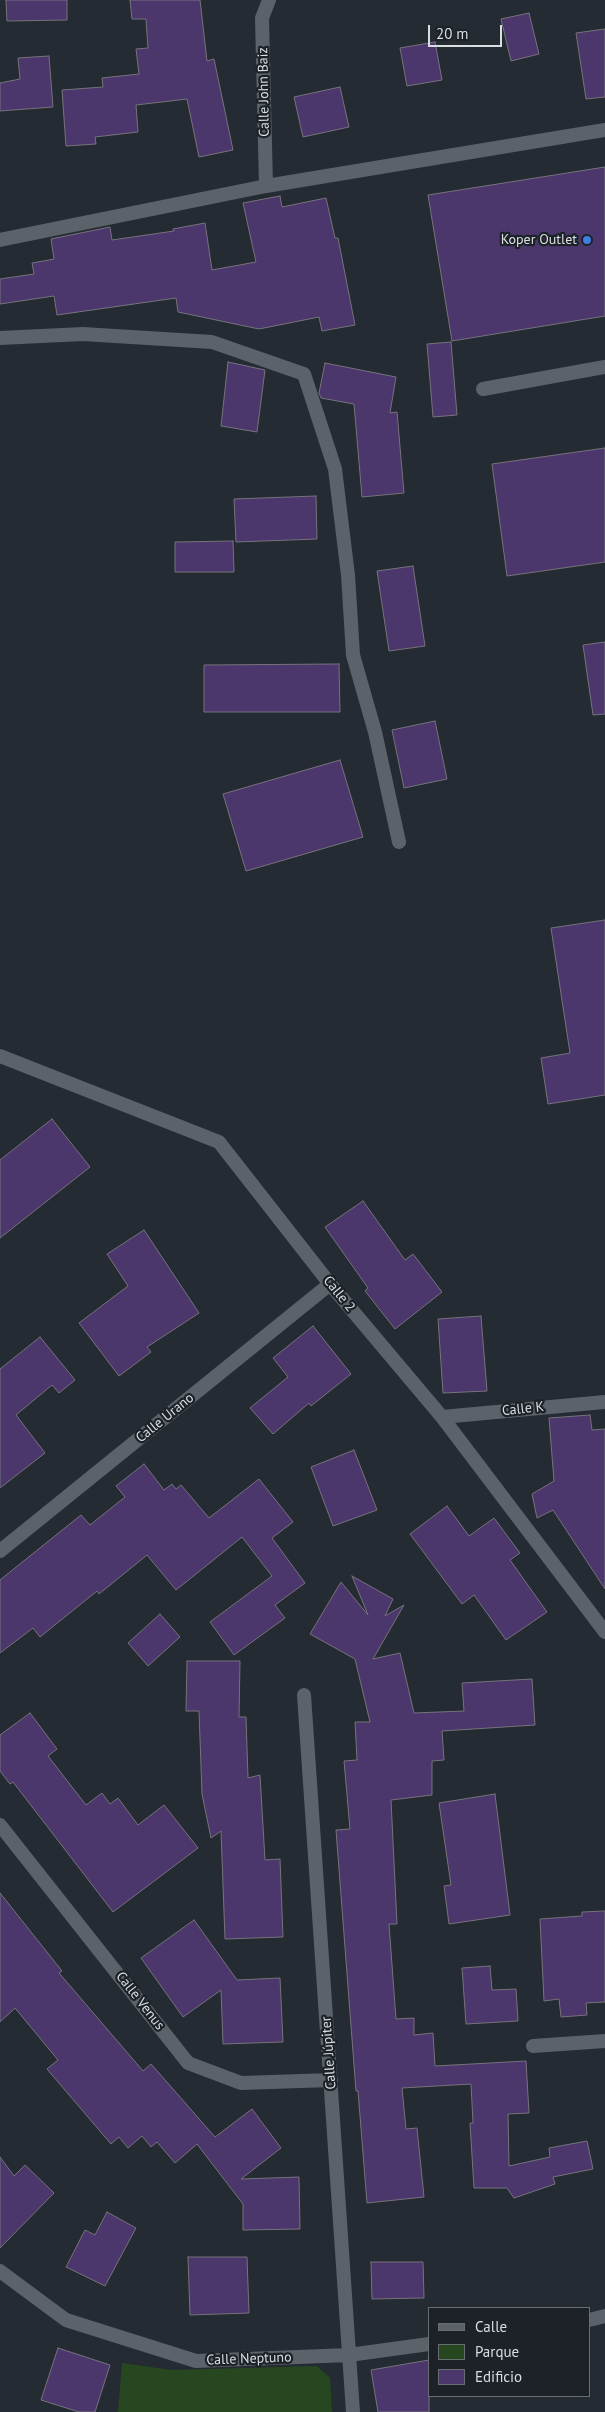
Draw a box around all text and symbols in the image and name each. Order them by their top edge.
scale bar [430,15,504,47]
text: 20 m [436,24,469,43]
street label: Calle John Baiz [255,47,273,137]
place label: Koper Outlet [501,232,577,248]
marker: Koper Outlet [581,234,593,246]
street label: Calle 2 [319,1273,359,1315]
street label: Calle Urano [133,1390,197,1446]
street label: Calle K [501,1398,545,1420]
street label: Calle Venus [112,1969,168,2033]
street label: Calle Júpiter [318,2016,340,2090]
legend [428,2307,590,2397]
text: Calle [475,2317,507,2336]
text: Parque [475,2342,519,2361]
street label: Calle Neptuno [206,2349,292,2369]
text: Edificio [475,2367,522,2386]

